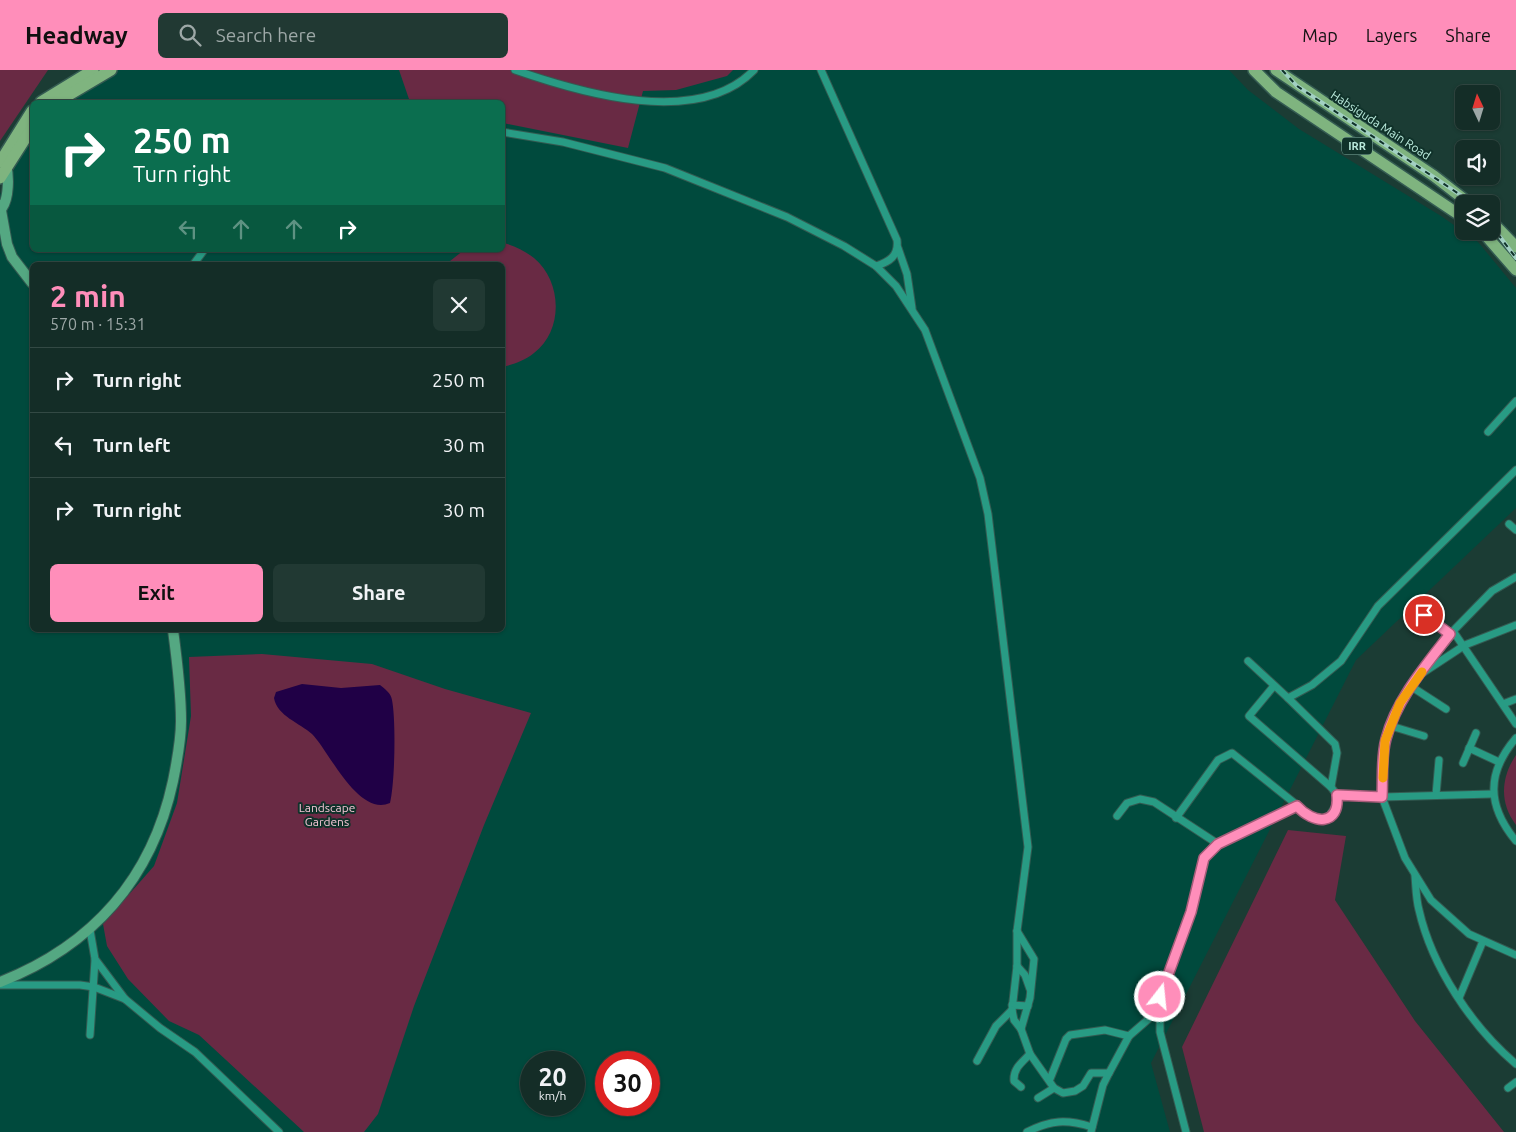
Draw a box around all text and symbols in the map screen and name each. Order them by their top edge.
search box [158,13,508,58]
icon: search [176,21,204,49]
text: Headway [25,22,128,49]
text: Search here [216,24,316,46]
text: Map [1302,25,1338,45]
text: Layers [1366,25,1417,45]
text: Share [1445,25,1491,45]
north arrow [1455,85,1500,130]
map controls [1455,85,1500,240]
street label: Habsiguda Main Road [1329,88,1433,162]
icon: right [50,120,115,185]
text: 250 m [133,120,231,160]
road number: IRR [1342,138,1372,154]
button: sound [1455,140,1500,185]
text: Turn right [133,161,231,186]
button: layers [1455,195,1500,240]
icon: left [174,215,202,243]
icon: ahead [227,215,255,243]
icon: ahead [280,215,308,243]
icon: right [333,215,361,243]
text: 2 min [50,279,126,313]
button: close [433,279,485,331]
text: 570 m · 15:31 [50,315,146,333]
icon: right [50,366,78,394]
text: Turn right [93,369,181,391]
text: 250 m [432,369,485,391]
icon: left [50,431,78,459]
text: Turn left [93,434,171,456]
text: 30 m [443,434,485,456]
icon: right [50,496,78,524]
text: Turn right [93,499,181,521]
text: 30 m [443,499,485,521]
button: Exit [50,564,263,622]
button: Share [273,564,485,622]
pin [1403,594,1445,636]
icon: arrive [1410,601,1438,629]
park label: Landscape Gardens [299,801,355,828]
position arrow [1133,970,1185,1022]
speed limit sign: 30 [595,1051,660,1116]
text: 20 [538,1063,567,1091]
text: km/h [539,1089,566,1102]

